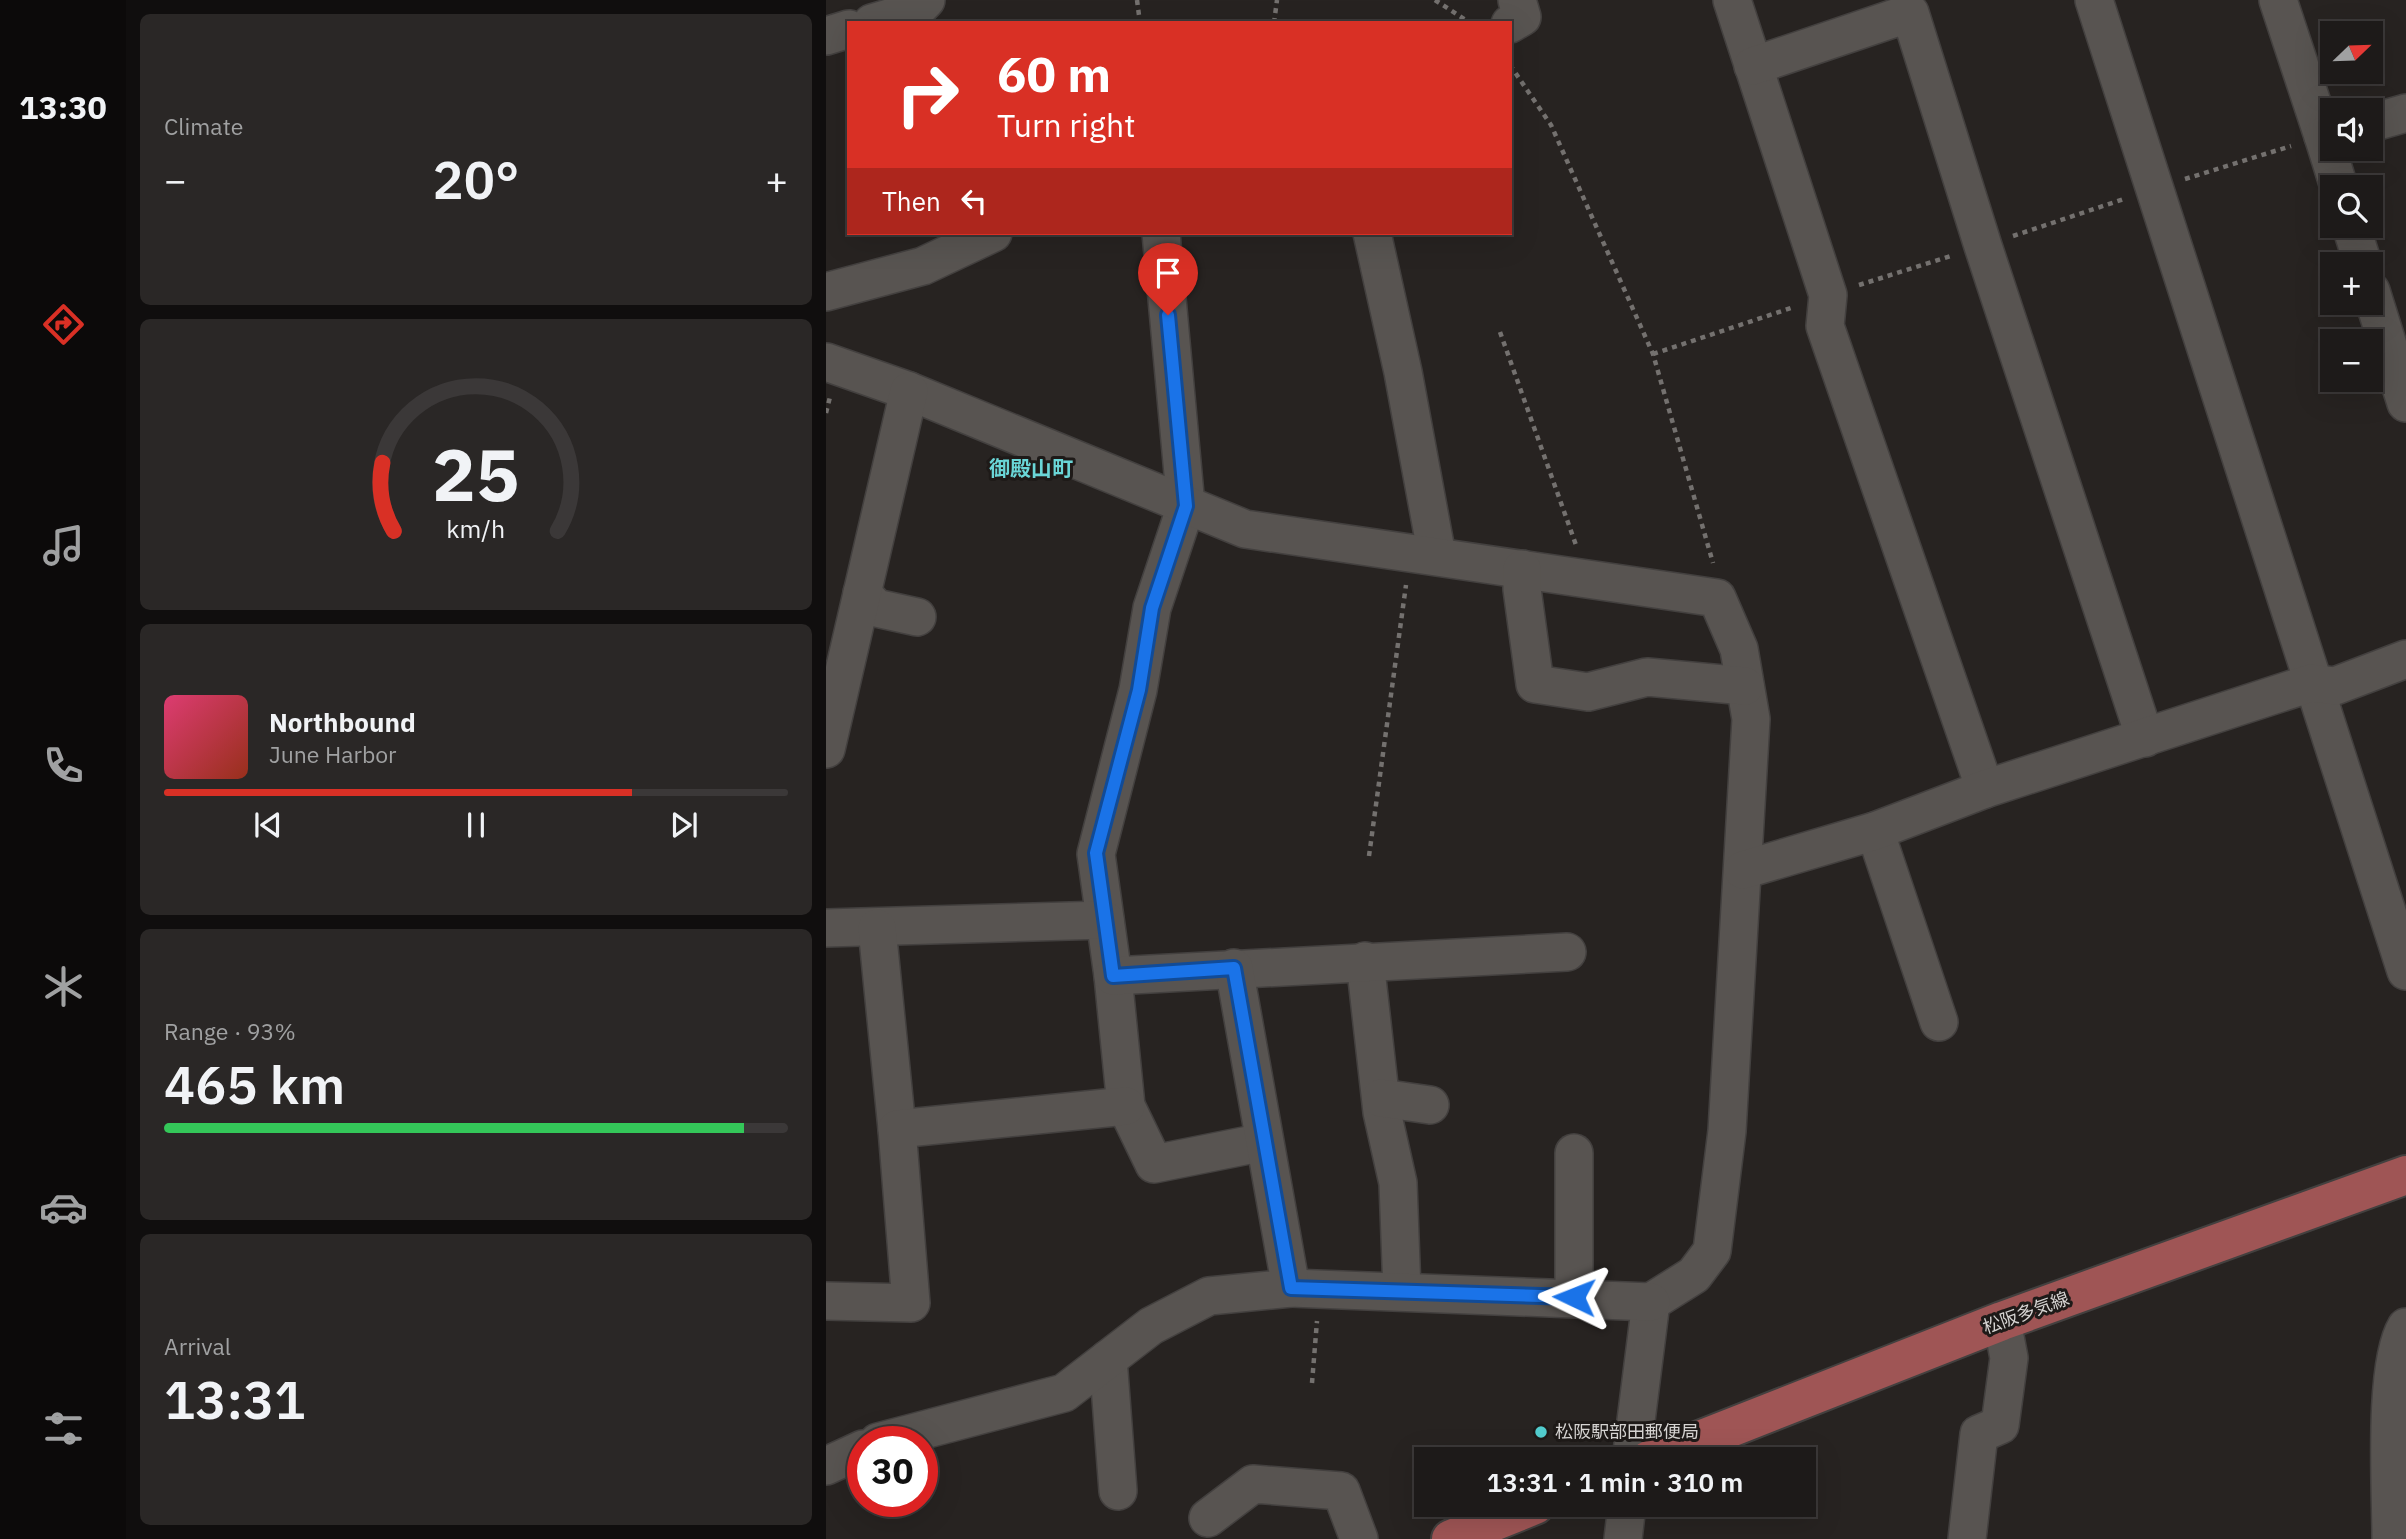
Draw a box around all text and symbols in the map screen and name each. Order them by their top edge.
north arrow [2320,21,2384,84]
map controls [2320,21,2383,392]
text: 60 m [997,42,1111,105]
icon: right [882,49,973,140]
text: 13:30 [19,86,107,128]
button: sound [2320,98,2383,161]
text: Turn right [997,104,1135,146]
text: Climate [164,111,243,141]
text: 20° [433,146,519,213]
text: − [164,155,187,204]
text: + [765,155,788,204]
button: search [2320,175,2383,238]
icon: left [955,182,993,220]
text: Then [882,184,941,218]
pin [1138,243,1198,315]
button: + [2320,252,2383,315]
icon: arrive [1149,254,1187,292]
icon: directions [39,300,88,349]
button: − [2320,329,2383,392]
text: 25 [432,426,520,521]
district label: 御殿山町 [989,454,1073,482]
text: km/h [447,511,505,544]
icon: music [39,521,88,570]
text: Northbound [269,705,416,739]
text: June Harbor [269,739,397,769]
icon: phone [39,741,88,790]
icon: previous [249,806,287,844]
icon: pause [457,806,495,844]
icon: next [665,806,703,844]
icon: climate [39,962,88,1011]
text: Range · 93% [164,1016,296,1046]
text: 465 km [164,1051,345,1118]
icon: car [39,1183,88,1232]
position arrow [1537,1260,1611,1334]
street label: 松阪多気線 [1980,1286,2072,1339]
text: Arrival [164,1331,231,1361]
text: 13:31 [164,1366,305,1433]
icon: filters [39,1404,88,1453]
place label: 松阪駅部田郵便局 [1555,1420,1699,1443]
marker: 松阪駅部田郵便局 [1533,1424,1549,1440]
speed limit sign: 30 [847,1426,938,1517]
text: 13:31 · 1 min · 310 m [1487,1465,1743,1499]

